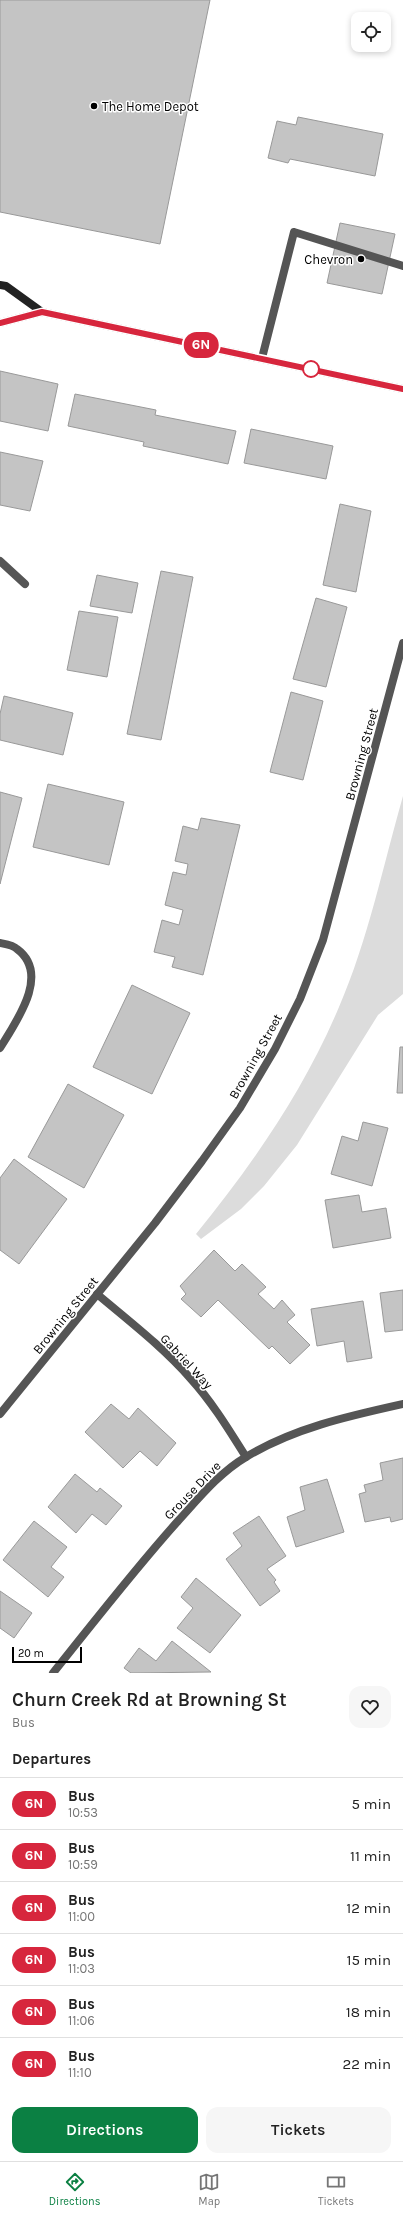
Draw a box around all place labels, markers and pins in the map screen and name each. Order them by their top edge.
place label: The Home Depot [102,99,199,114]
marker: The Home Depot [89,101,99,111]
place label: Chevron [304,252,353,267]
marker: Chevron [356,254,366,264]
unlabelled marker [302,360,320,378]

